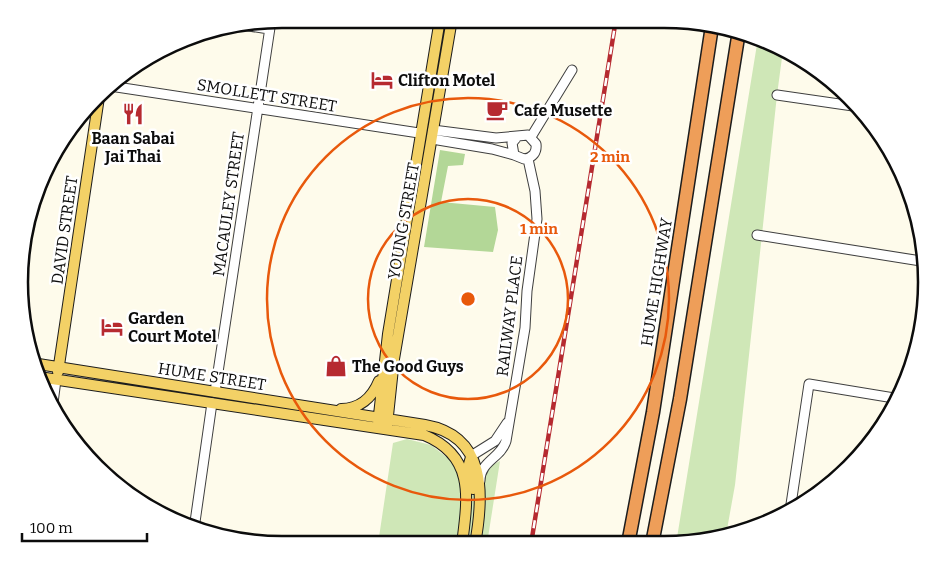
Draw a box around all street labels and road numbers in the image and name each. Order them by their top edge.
street label: SMOLLETT STREET [196,75,338,116]
street label: MACAULEY STREET [209,131,248,278]
street label: YOUNG STREET [384,161,423,281]
street label: DAVID STREET [47,175,81,285]
street label: HUME HIGHWAY [637,216,676,348]
street label: RAILWAY PLACE [493,255,526,378]
street label: HUME STREET [157,359,267,394]

